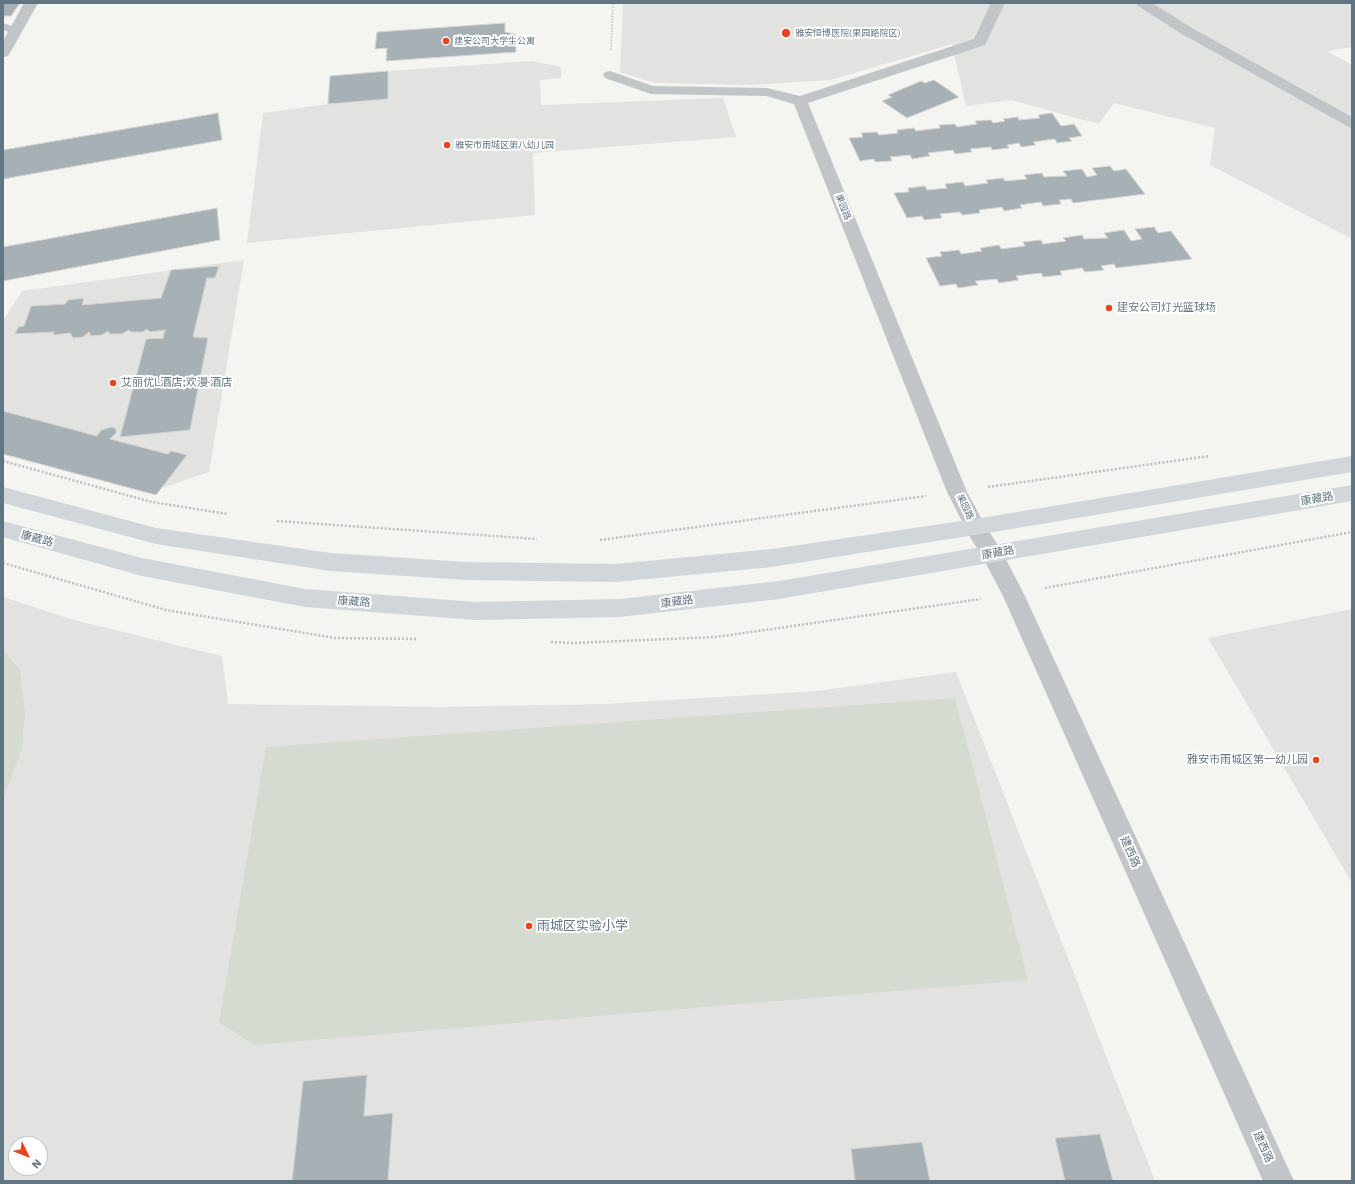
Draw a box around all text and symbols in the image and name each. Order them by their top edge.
marker: 雅安恒博医院(果园路院区) [780,27,792,39]
place label: 雅安恒博医院(果园路院区) [795,28,900,38]
marker: 建安公司大学生公寓 [441,36,451,46]
place label: 建安公司大学生公寓 [454,36,535,46]
marker: 雅安市雨城区第八幼儿园 [442,140,452,150]
place label: 雅安市雨城区第八幼儿园 [455,140,554,150]
street label: 果园路 [833,192,853,222]
place label: 建安公司灯光篮球场 [1117,301,1216,315]
marker: 建安公司灯光篮球场 [1104,303,1114,313]
place label: 艾丽优L酒店;欢漫·酒店 [121,376,232,390]
marker: 艾丽优L酒店;欢漫·酒店 [108,378,118,388]
street label: 康藏路 [1300,490,1334,508]
street label: 果园路 [954,492,976,522]
street label: 康藏路 [19,528,55,550]
street label: 康藏路 [981,544,1015,562]
street label: 康藏路 [660,593,694,611]
street label: 康藏路 [337,594,371,610]
place label: 雅安市雨城区第一幼儿园 [1187,753,1308,767]
marker: 雅安市雨城区第一幼儿园 [1311,755,1321,765]
street label: 建西路 [1117,834,1143,870]
place label: 雨城区实验小学 [537,918,628,934]
marker: 雨城区实验小学 [524,921,534,931]
street label: 建西路 [1250,1129,1276,1165]
north arrow [8,1136,48,1176]
text: N [29,1156,44,1171]

